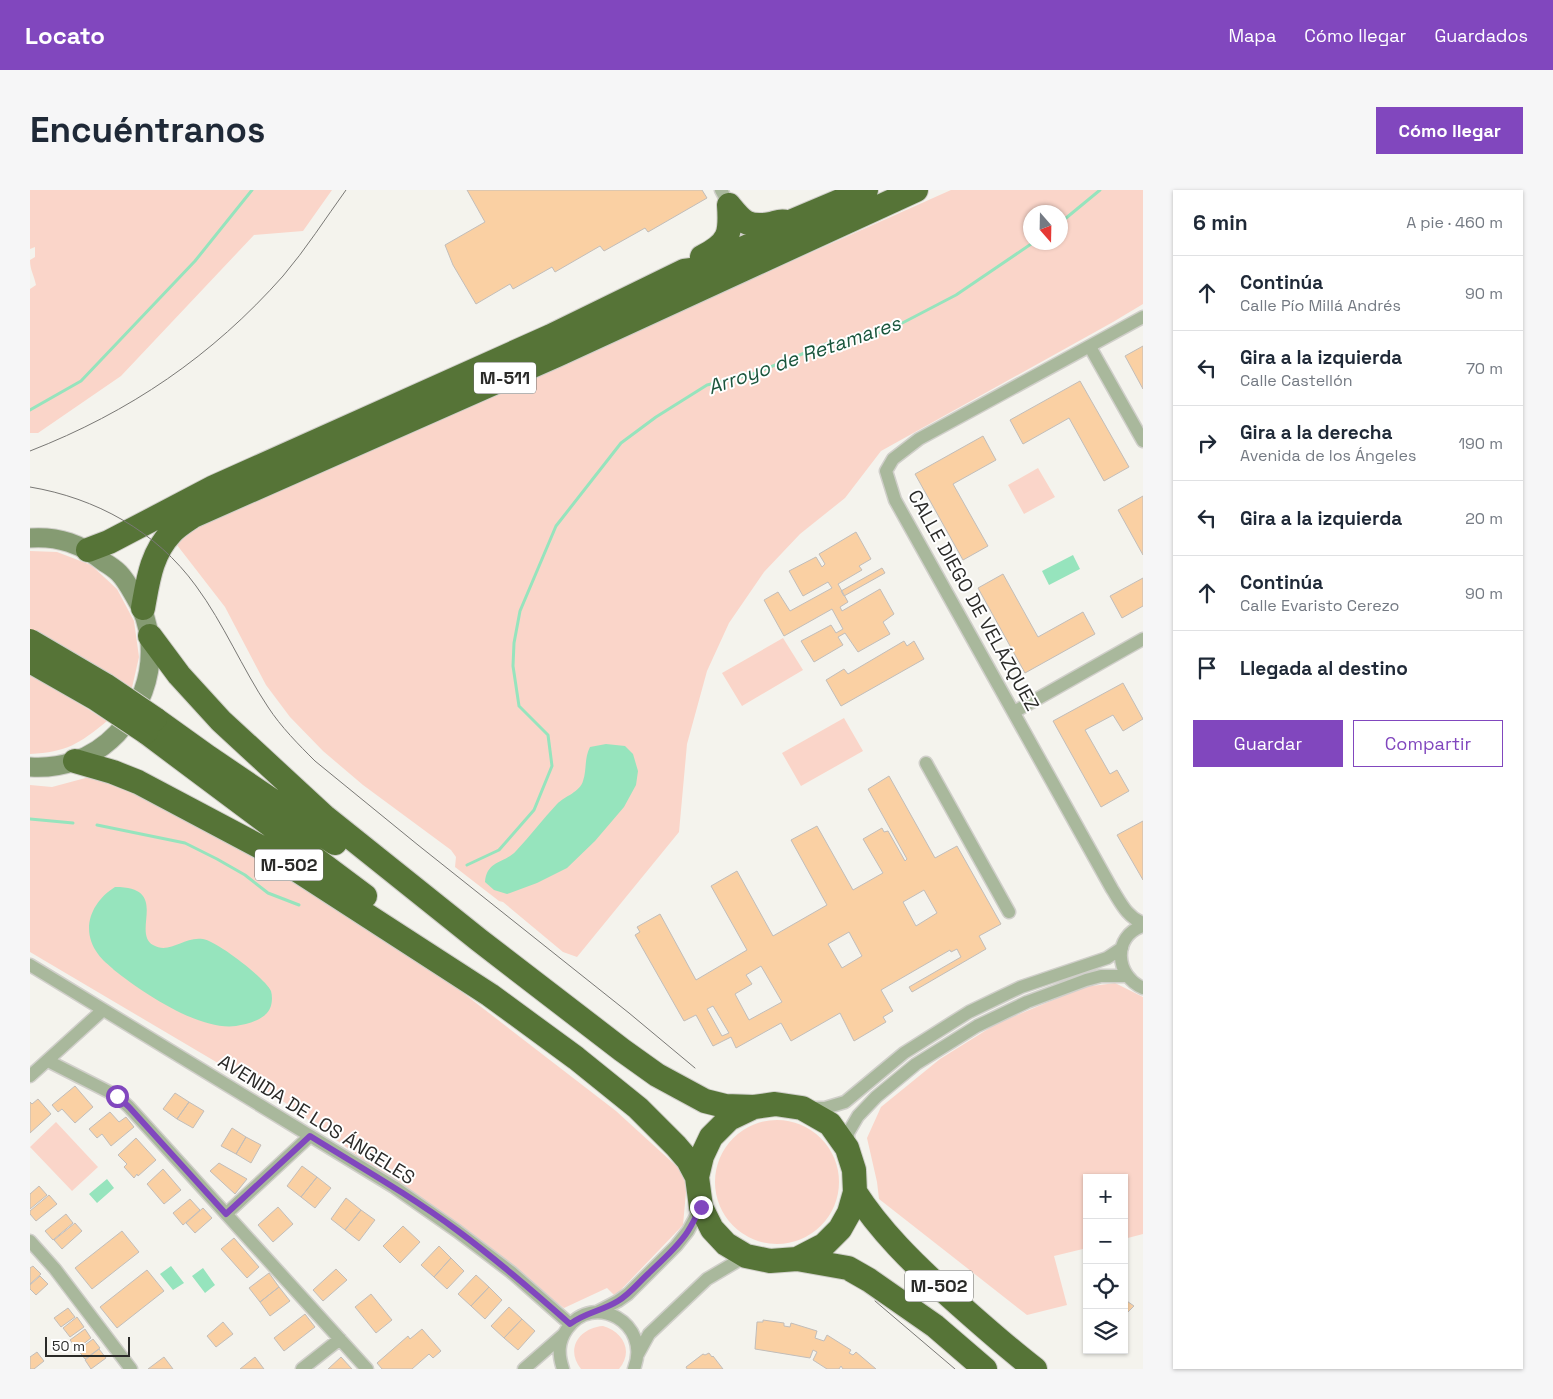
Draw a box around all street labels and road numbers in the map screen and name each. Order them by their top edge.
road number: M-511 [474,362,536,394]
street label: CALLE DIEGO DE VELÁZQUEZ [902,485,1045,715]
road number: M-502 [255,850,323,880]
street label: AVENIDA DE LOS ÁNGELES [214,1049,420,1190]
road number: M-502 [905,1270,973,1302]

